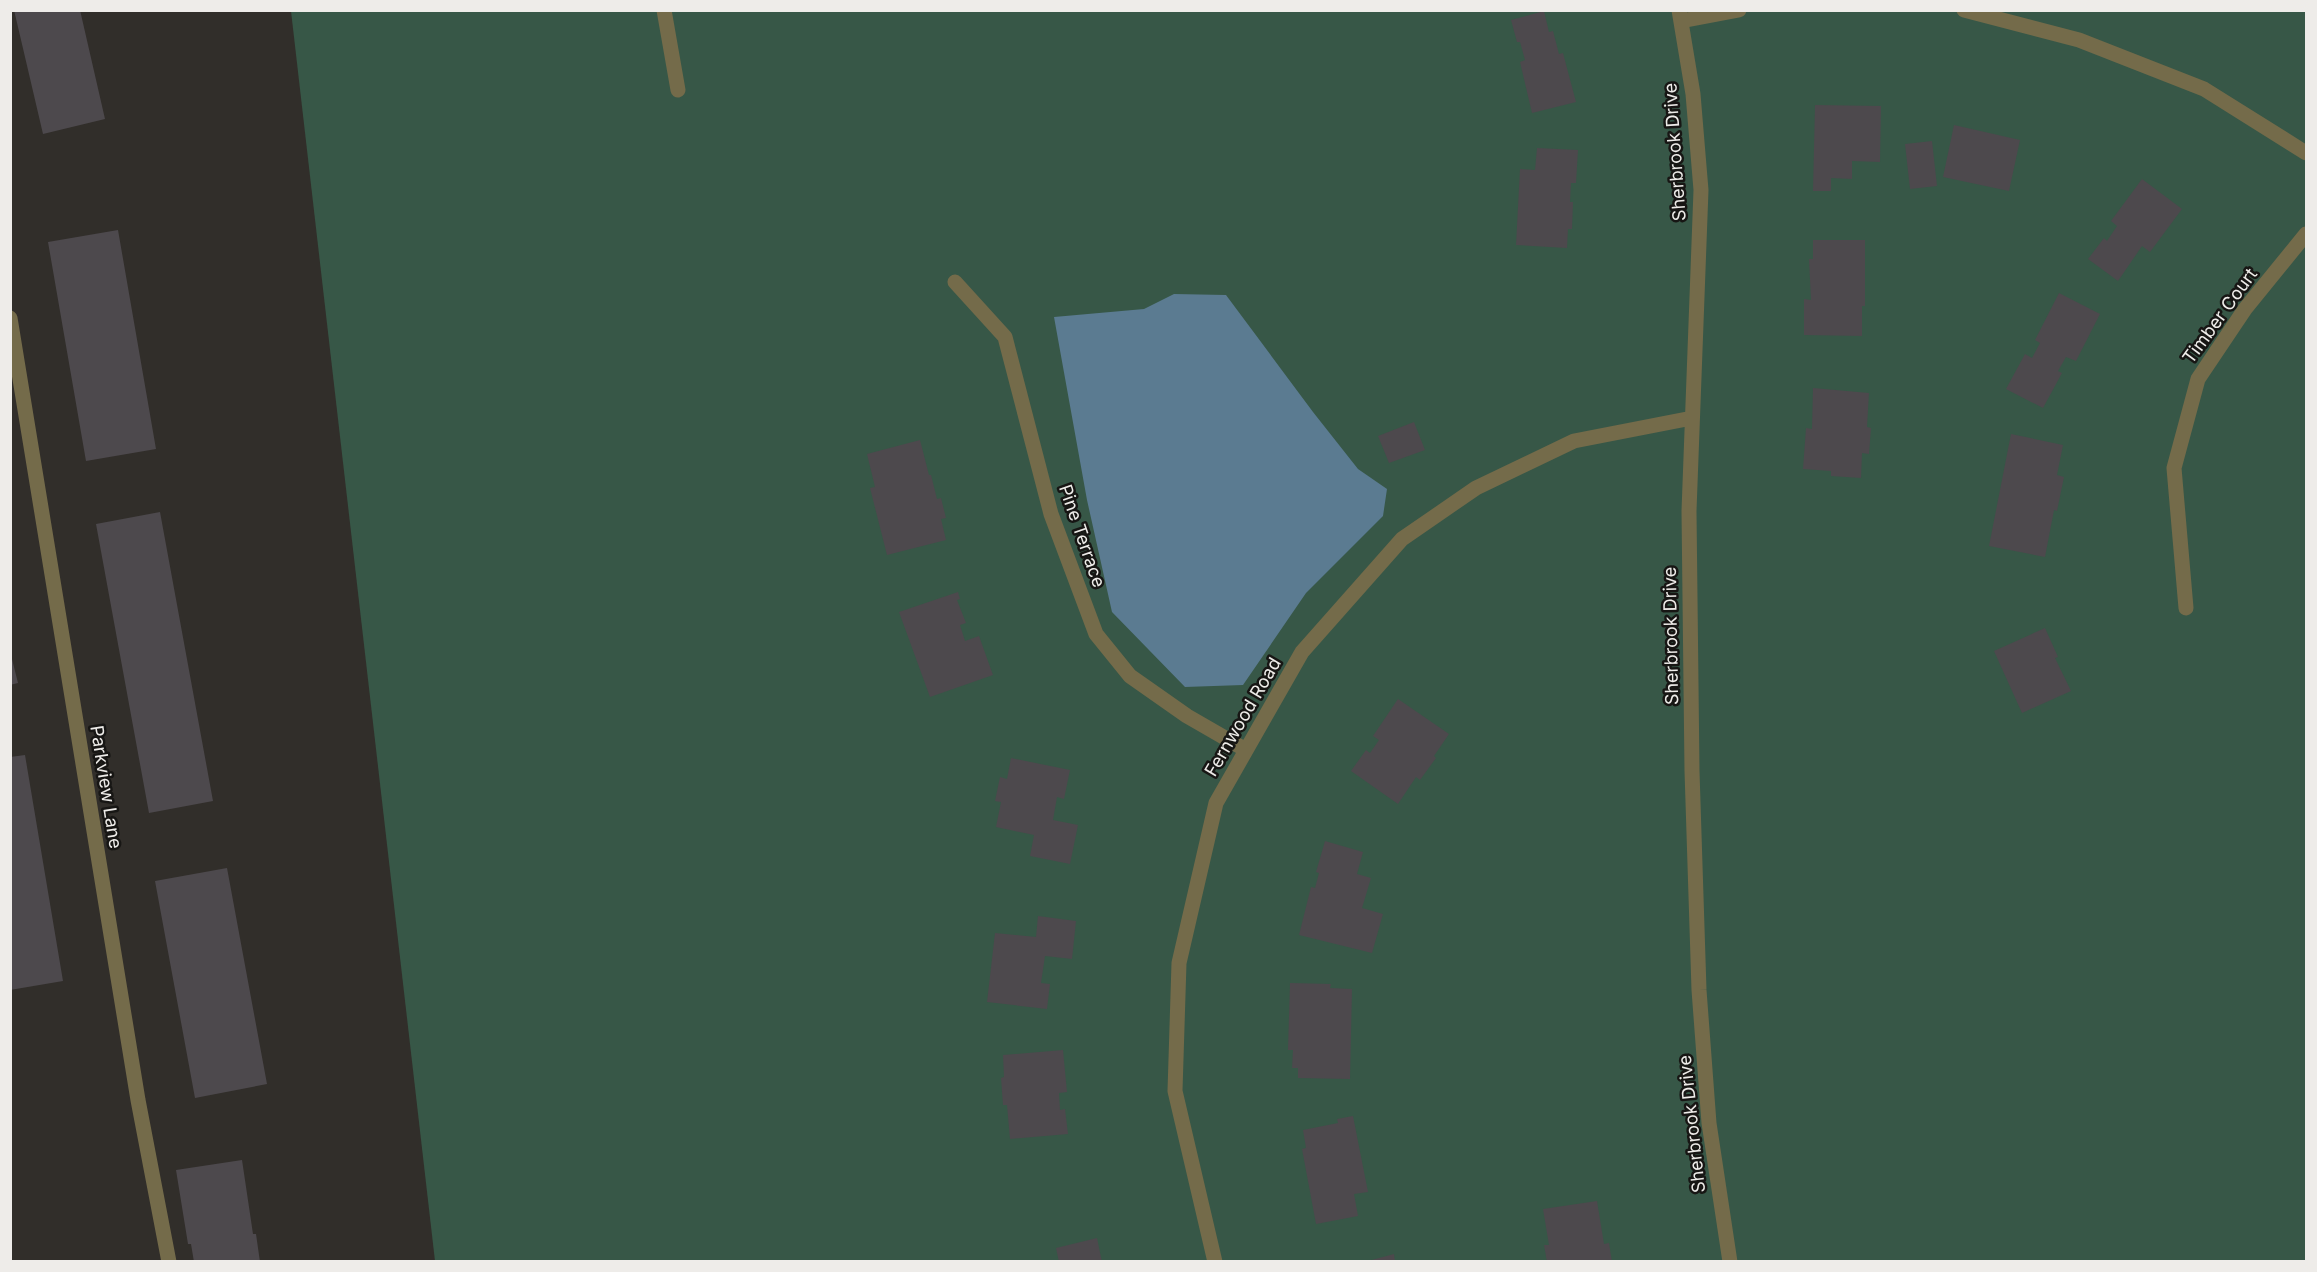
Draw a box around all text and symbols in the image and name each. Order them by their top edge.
street label: Sherbrook Drive [1659,82,1690,222]
street label: Timber Court [2178,264,2261,367]
street label: Pine Terrace [1055,482,1110,590]
street label: Sherbrook Drive [1659,567,1682,705]
street label: Fernwood Road [1200,654,1285,780]
street label: Parkview Lane [86,724,127,850]
street label: Sherbrook Drive [1674,1054,1709,1194]

